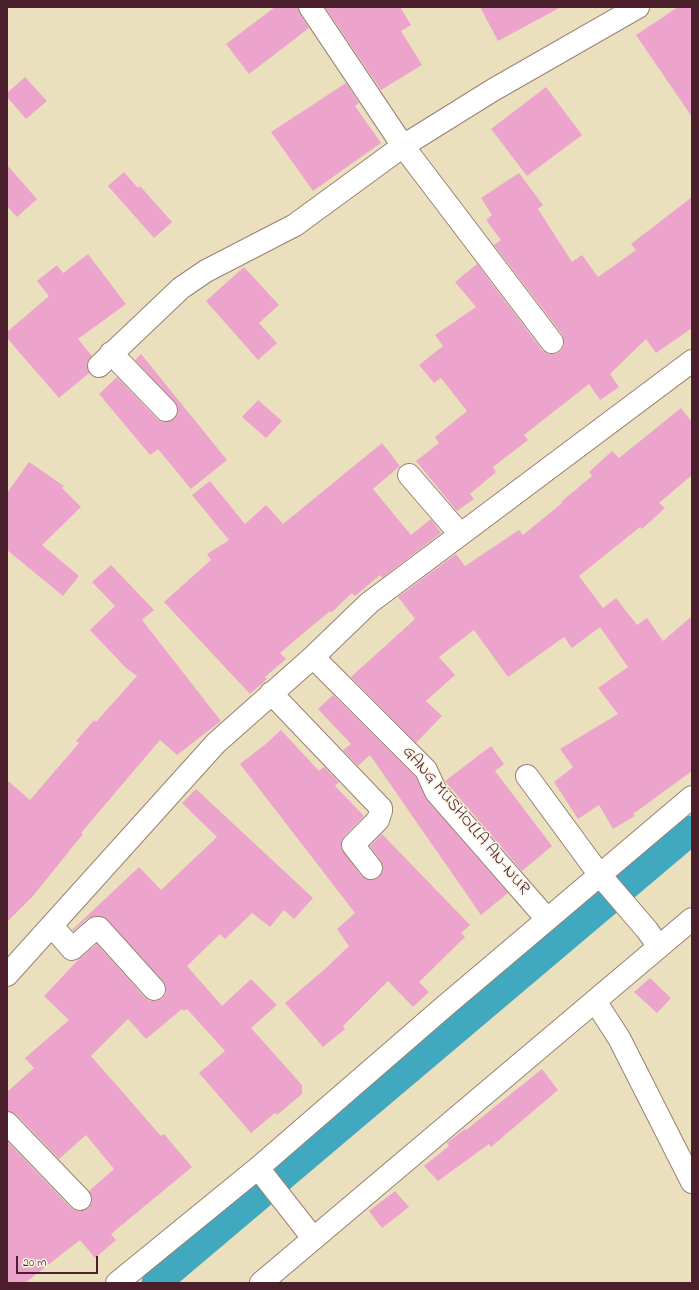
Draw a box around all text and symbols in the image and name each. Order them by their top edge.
street label: GANG MUSHOLLA AN-NUR [397,743,533,899]
scale bar [18,1248,100,1274]
text: 20 m [23,1254,46,1272]

